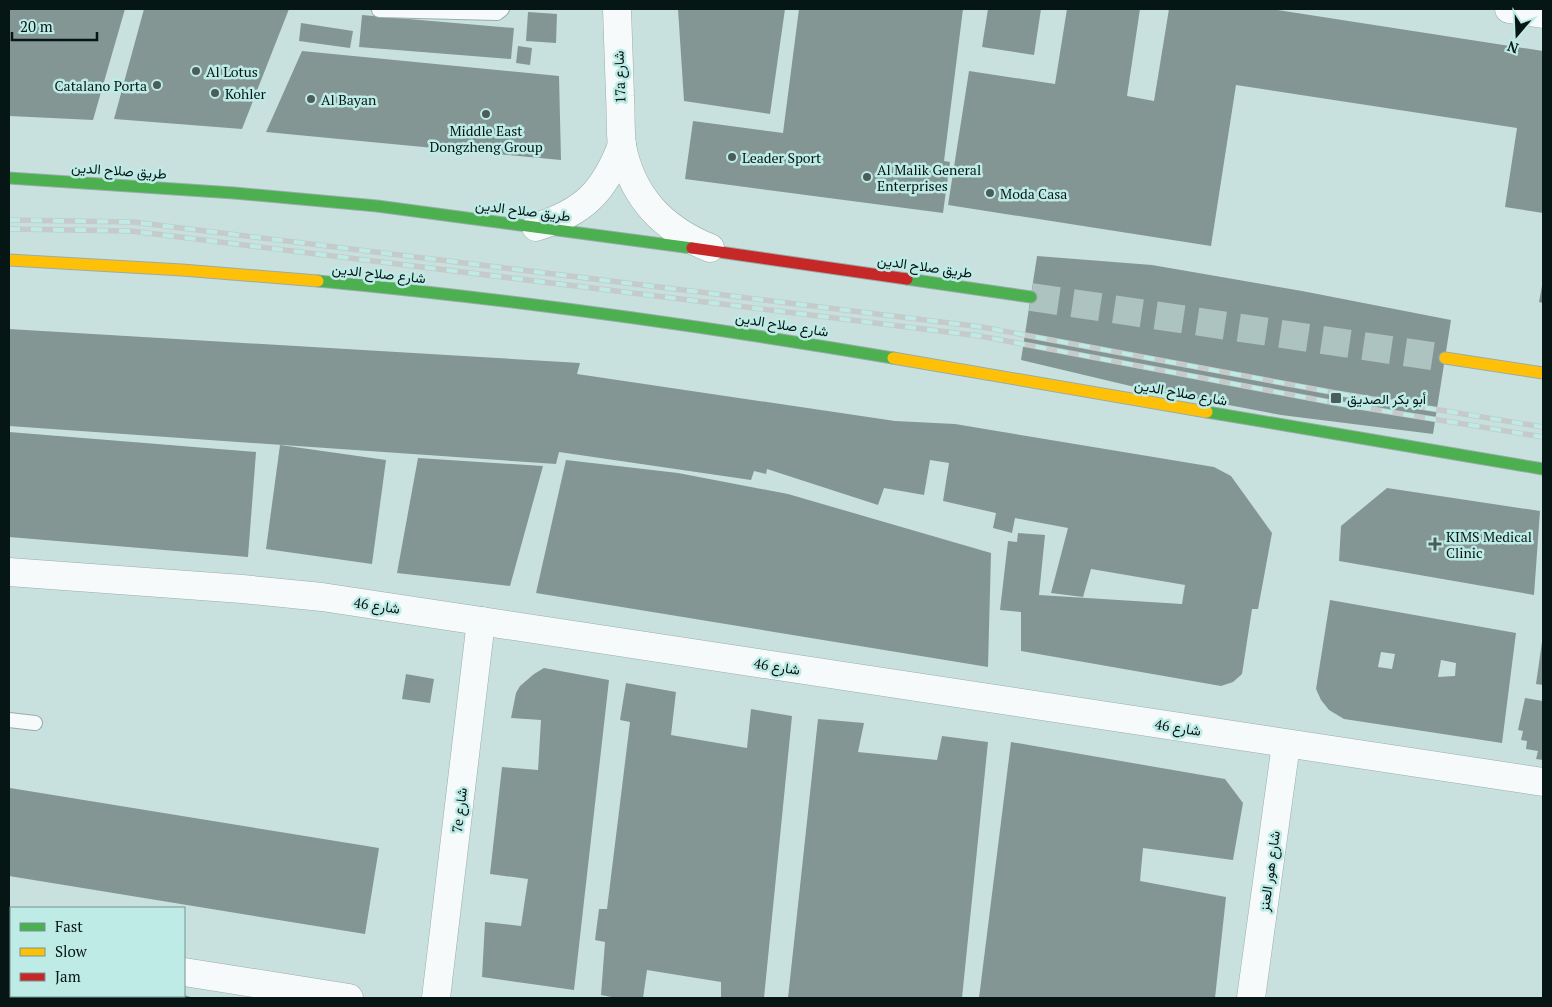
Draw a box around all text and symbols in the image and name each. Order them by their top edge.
scale bar [12,10,98,42]
north arrow [1492,10,1542,60]
text: 20 m [20,16,53,36]
text: N [1504,37,1521,58]
street label: 17a شارع [609,50,631,104]
place label: Al Lotus [206,62,258,81]
marker: Al Lotus [190,65,202,77]
place label: Catalano Porta [55,76,147,95]
marker: Catalano Porta [151,79,163,91]
place label: Kohler [225,84,267,103]
marker: Kohler [209,87,221,99]
place label: Al Bayan [321,90,377,109]
marker: Al Bayan [305,93,317,105]
marker: Middle East Dongzheng Group [480,108,492,120]
place label: Middle East Dongzheng Group [429,121,543,156]
place label: Leader Sport [742,148,822,167]
marker: Leader Sport [726,151,738,163]
street label: طريق صلاح الدين [70,157,167,185]
place label: Al Malik General Enterprises [877,160,981,195]
marker: Al Malik General Enterprises [861,171,873,183]
place label: Moda Casa [1000,184,1067,203]
marker: Moda Casa [984,187,996,199]
street label: طريق صلاح الدين [474,195,572,227]
street label: طريق صلاح الدين [876,250,974,284]
street label: شارع صلاح الدين [331,259,427,289]
street label: شارع صلاح الدين [734,307,830,343]
street label: شارع صلاح الدين [1133,374,1229,411]
place label: أبو بكر الصديق [1347,389,1426,408]
marker: أبو بكر الصديق [1329,391,1343,405]
place label: KIMS Medical Clinic [1446,527,1532,562]
marker: KIMS Medical Clinic [1428,537,1442,551]
street label: شارع 46 [352,592,401,620]
street label: شارع 46 [752,653,801,681]
street label: شارع 46 [1153,714,1202,742]
street label: 7e شارع [447,786,473,834]
street label: شارع هور العنز [1254,830,1286,914]
legend [10,907,185,997]
text: Fast [55,916,83,936]
text: Slow [55,941,88,961]
text: Jam [55,966,81,986]

